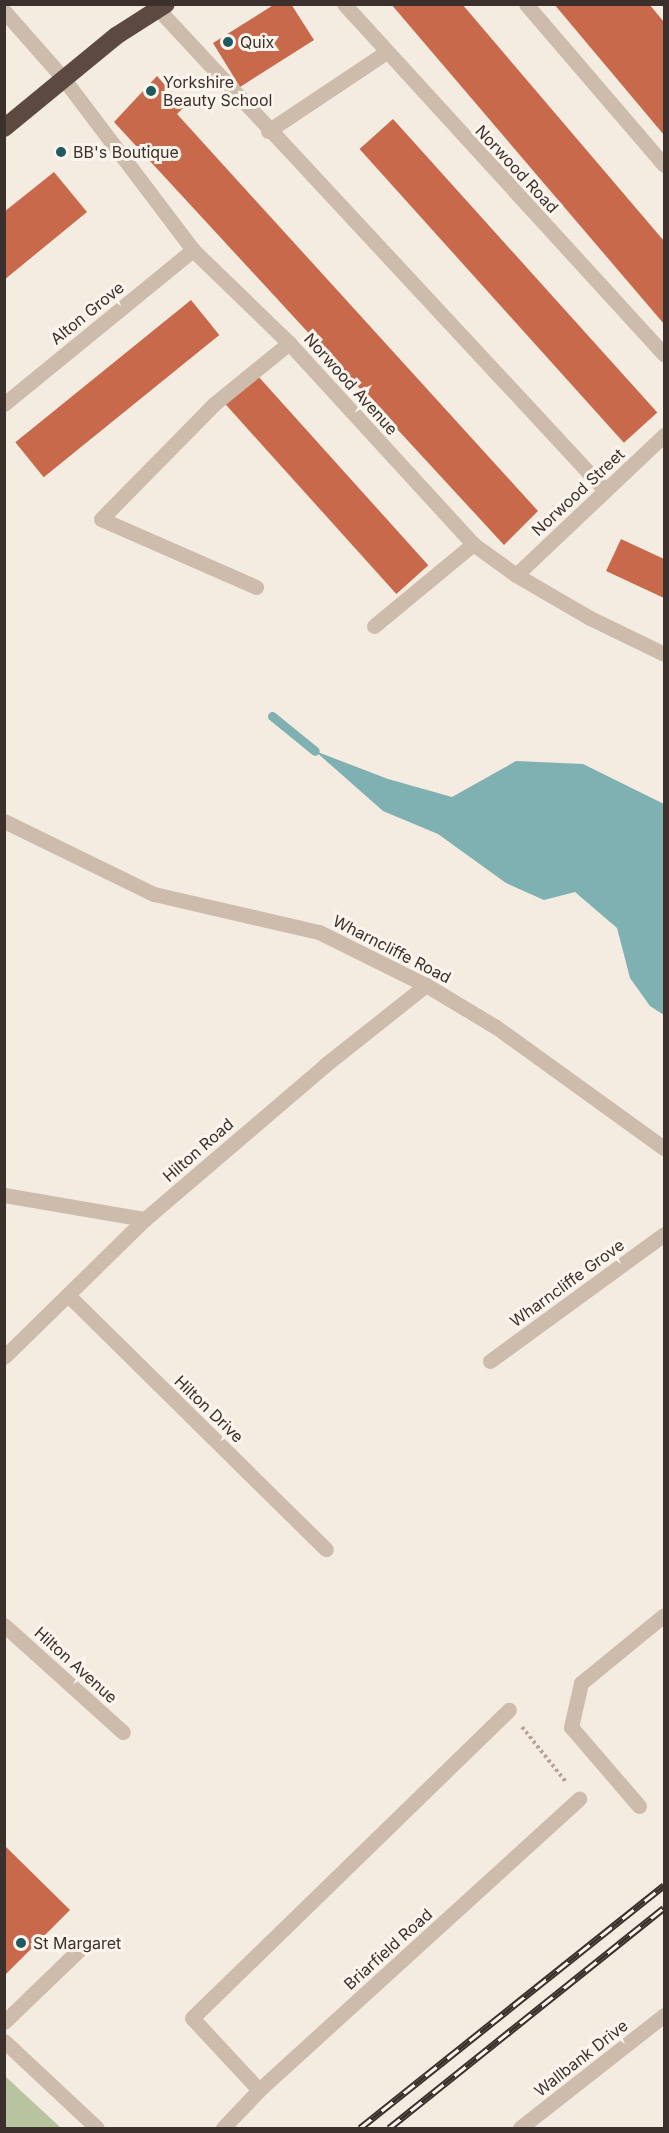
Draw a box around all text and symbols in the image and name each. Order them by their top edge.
place label: Quix [240,32,274,52]
marker: Quix [221,35,235,49]
place label: Yorkshire Beauty School [163,72,272,110]
marker: Yorkshire Beauty School [144,84,158,98]
street label: Norwood Road [472,121,562,217]
place label: BB's Boutique [73,142,179,162]
marker: BB's Boutique [54,145,68,159]
street label: Alton Grove [46,278,128,348]
street label: Norwood Avenue [300,329,402,439]
street label: Norwood Street [528,444,628,540]
street label: Wharncliffe Road [330,911,454,987]
street label: Hilton Road [159,1114,237,1186]
street label: Wharncliffe Grove [506,1235,628,1331]
street label: Hilton Drive [171,1371,247,1447]
street label: Hilton Avenue [31,1623,121,1707]
street label: Briarfield Road [340,1904,436,1994]
place label: St Margaret [33,1933,121,1953]
marker: St Margaret [14,1936,28,1950]
street label: Wallbank Drive [531,2016,631,2100]

